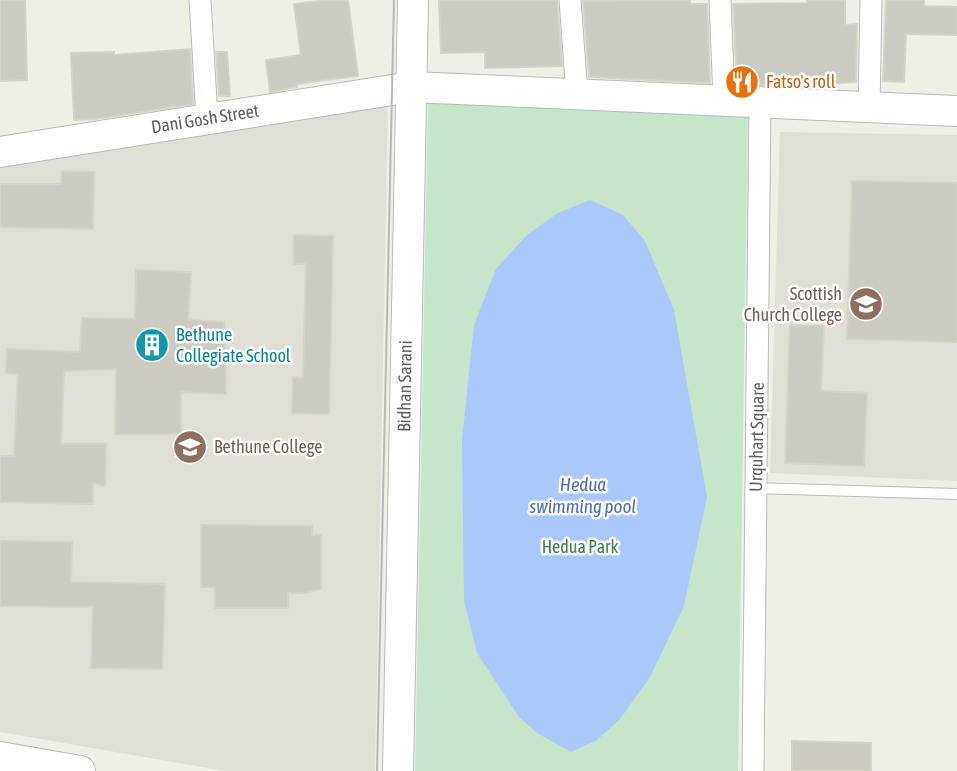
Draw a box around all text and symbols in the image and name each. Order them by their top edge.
restaurant icon: Fatso's roll [723,63,761,101]
place label: Fatso's roll [766,71,836,92]
street label: Dani Gosh Street [150,100,260,137]
place label: Scottish Church College [744,283,842,325]
school or university icon: Scottish Church College [847,285,885,323]
place label: Bethune Collegiate School [176,324,291,366]
building icon: Bethune Collegiate School [133,326,171,364]
street label: Bidhan Sarani [393,340,416,432]
street label: Urquhart Square [745,382,768,492]
school or university icon: Bethune College [171,428,209,466]
place label: Bethune College [214,436,322,457]
water label: Hedua swimming pool [530,473,636,517]
park label: Hedua Park [542,536,618,557]

